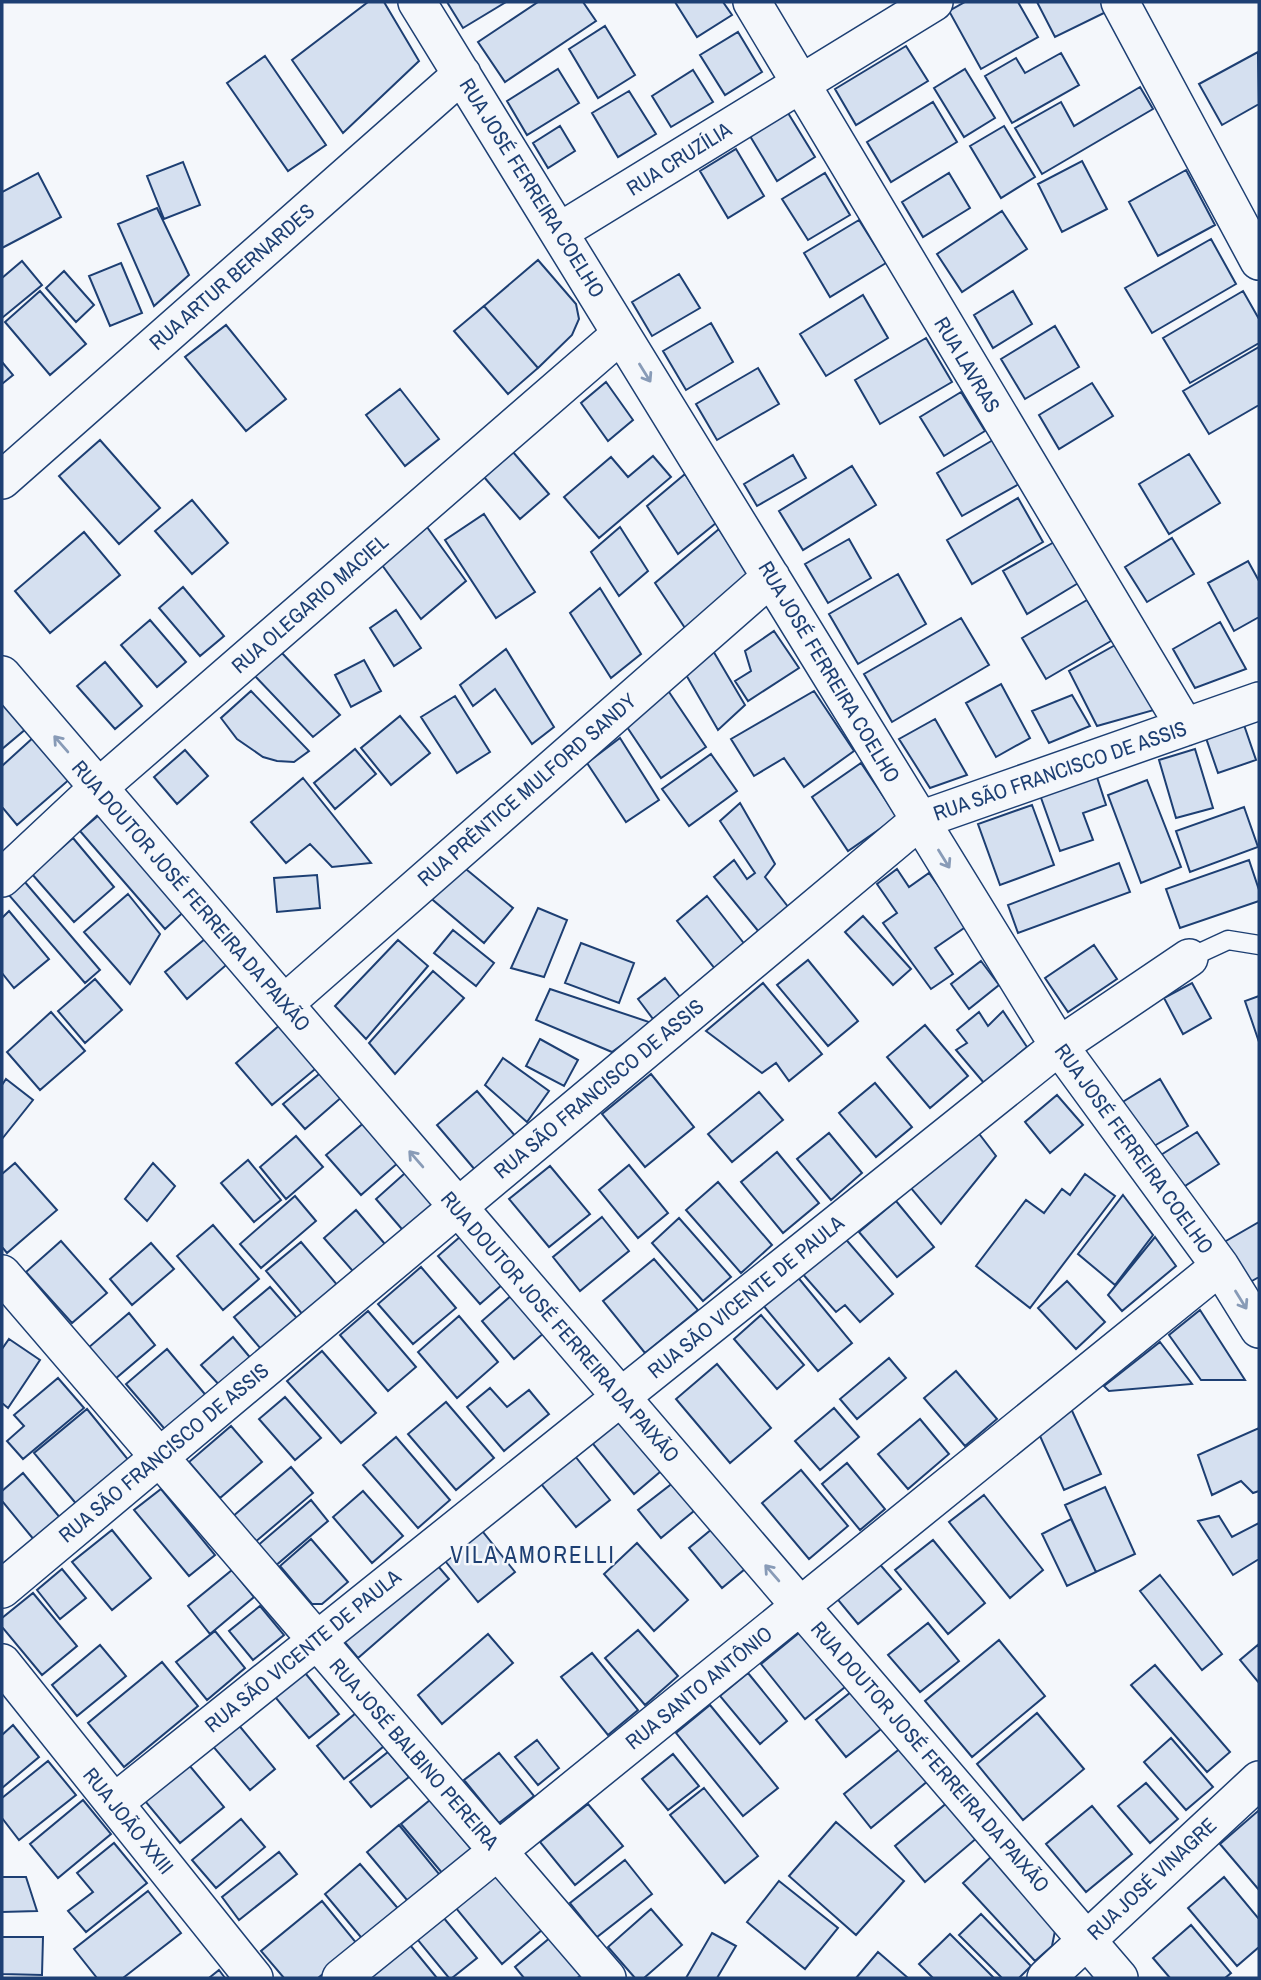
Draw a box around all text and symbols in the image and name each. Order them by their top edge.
street label: RUA JOSÉ FERREIRA COELHO [453,73,612,303]
street label: RUA CRUZÍLIA [621,115,737,202]
street label: RUA ARTUR BERNARDES [143,197,321,357]
street label: RUA LAVRAS [927,311,1007,418]
one-way arrow [638,363,653,382]
street label: RUA OLEGARIO MACIEL [225,527,395,680]
street label: RUA JOSÉ FERREIRA COELHO [752,556,907,788]
street label: RUA PRÊNTICE MULFORD SANDY [411,686,643,893]
street label: RUA SÃO FRANCISCO DE ASSIS [929,714,1190,828]
one-way arrow [53,736,69,754]
street label: RUA DOUTOR JOSÉ FERREIRA DA PAIXÃO [65,754,317,1037]
one-way arrow [937,849,951,869]
street label: RUA SÃO FRANCISCO DE ASSIS [487,992,710,1185]
street label: RUA JOSÉ FERREIRA COELHO [1048,1038,1221,1260]
one-way arrow [408,1150,424,1168]
street label: RUA DOUTOR JOSÉ FERREIRA DA PAIXÃO [434,1185,686,1468]
street label: RUA SÃO VICENTE DE PAULA [641,1208,850,1385]
one-way arrow [1234,1290,1249,1309]
street label: RUA SÃO FRANCISCO DE ASSIS [52,1356,275,1549]
district label: VILA AMORELLI [450,1539,616,1570]
street label: RUA SÃO VICENTE DE PAULA [198,1562,407,1739]
one-way arrow [764,1565,780,1583]
street label: RUA DOUTOR JOSÉ FERREIRA DA PAIXÃO [804,1615,1056,1898]
street label: RUA SANTO ANTÔNIO [619,1619,778,1756]
street label: RUA JOSÉ BALBINO PEREIRA [323,1652,506,1856]
street label: RUA JOÃO XXIII [76,1761,180,1880]
street label: RUA JOSÉ VINAGRE [1081,1811,1223,1946]

